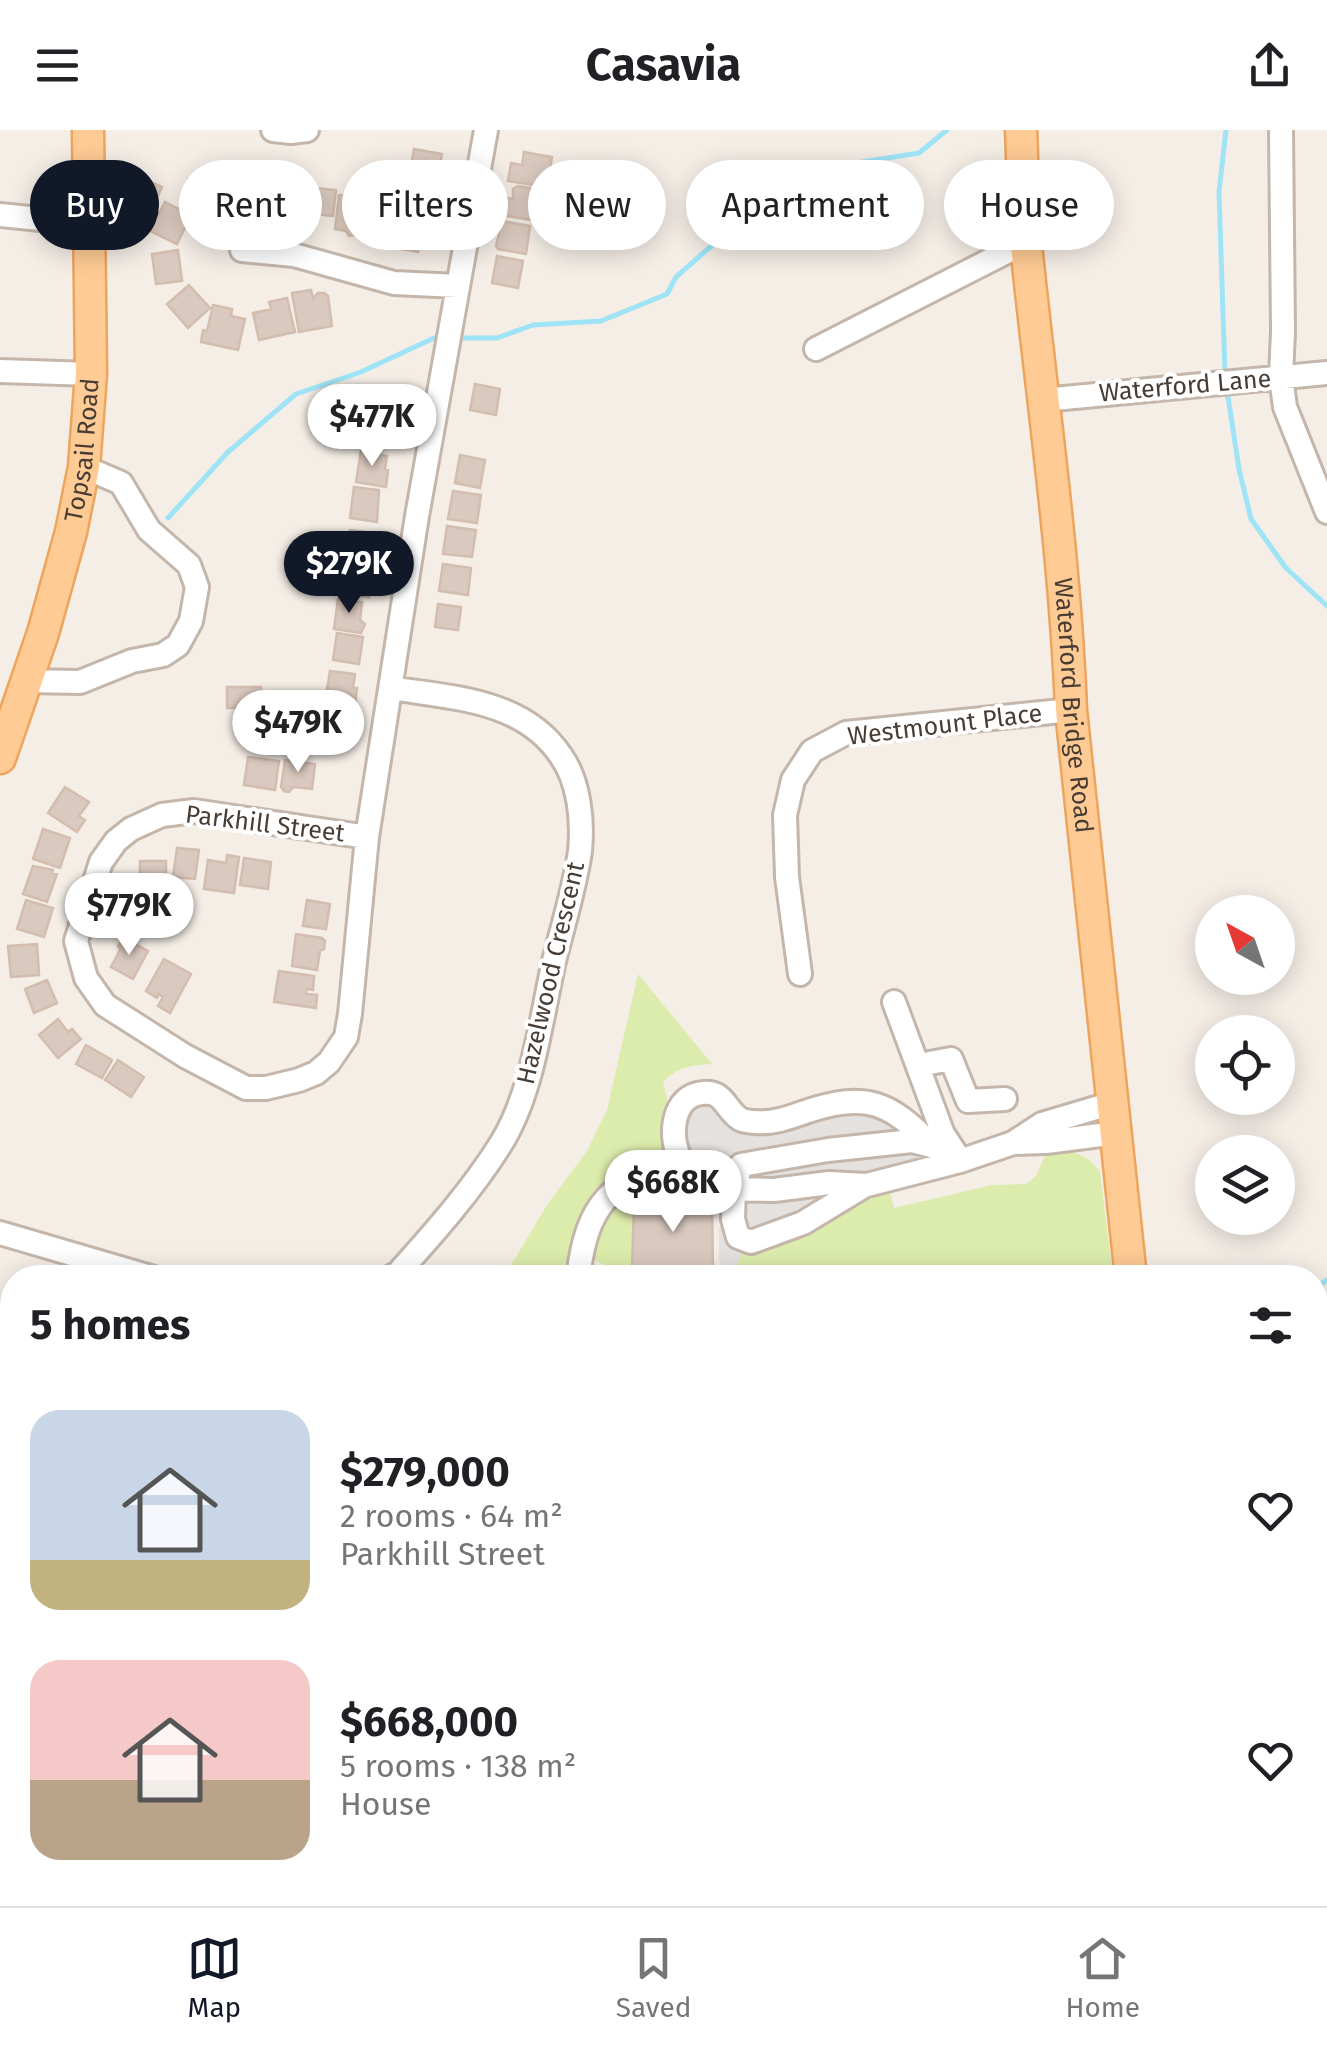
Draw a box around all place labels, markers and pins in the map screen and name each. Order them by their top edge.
pin: $477K [302,384,442,469]
pin: $279K [279,531,419,616]
pin: $479K [228,690,368,775]
pin: $779K [59,873,199,958]
pin: $668K [603,1150,743,1235]

